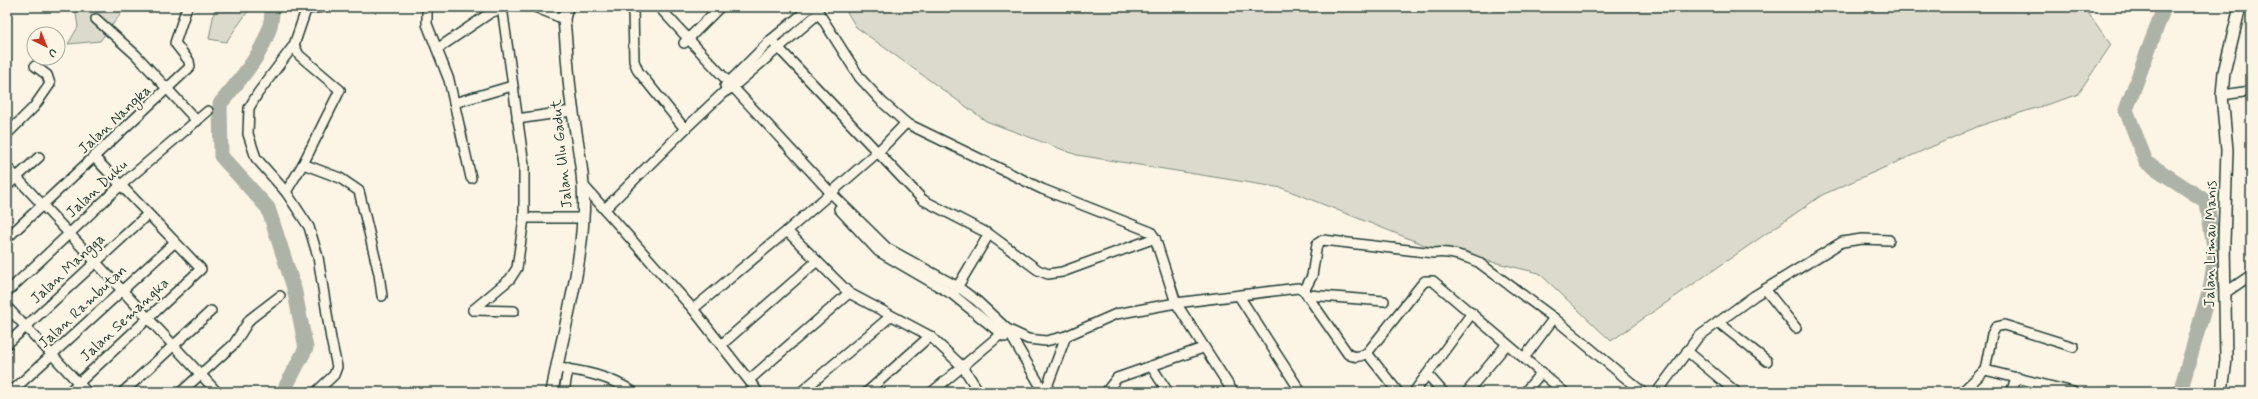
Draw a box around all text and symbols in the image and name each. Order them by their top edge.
north arrow [26,26,66,66]
text: U [45,45,60,60]
street label: Jalan Nangka [74,81,157,160]
street label: Jalan Ulu Gadut [546,99,578,209]
street label: Jalan Duku [62,155,132,223]
street label: Jalan Limau Manis [2200,180,2222,308]
street label: Jalan Mangga [26,229,111,309]
street label: Jalan Rambutan [34,261,132,353]
street label: Jalan Semangka [76,274,174,366]

